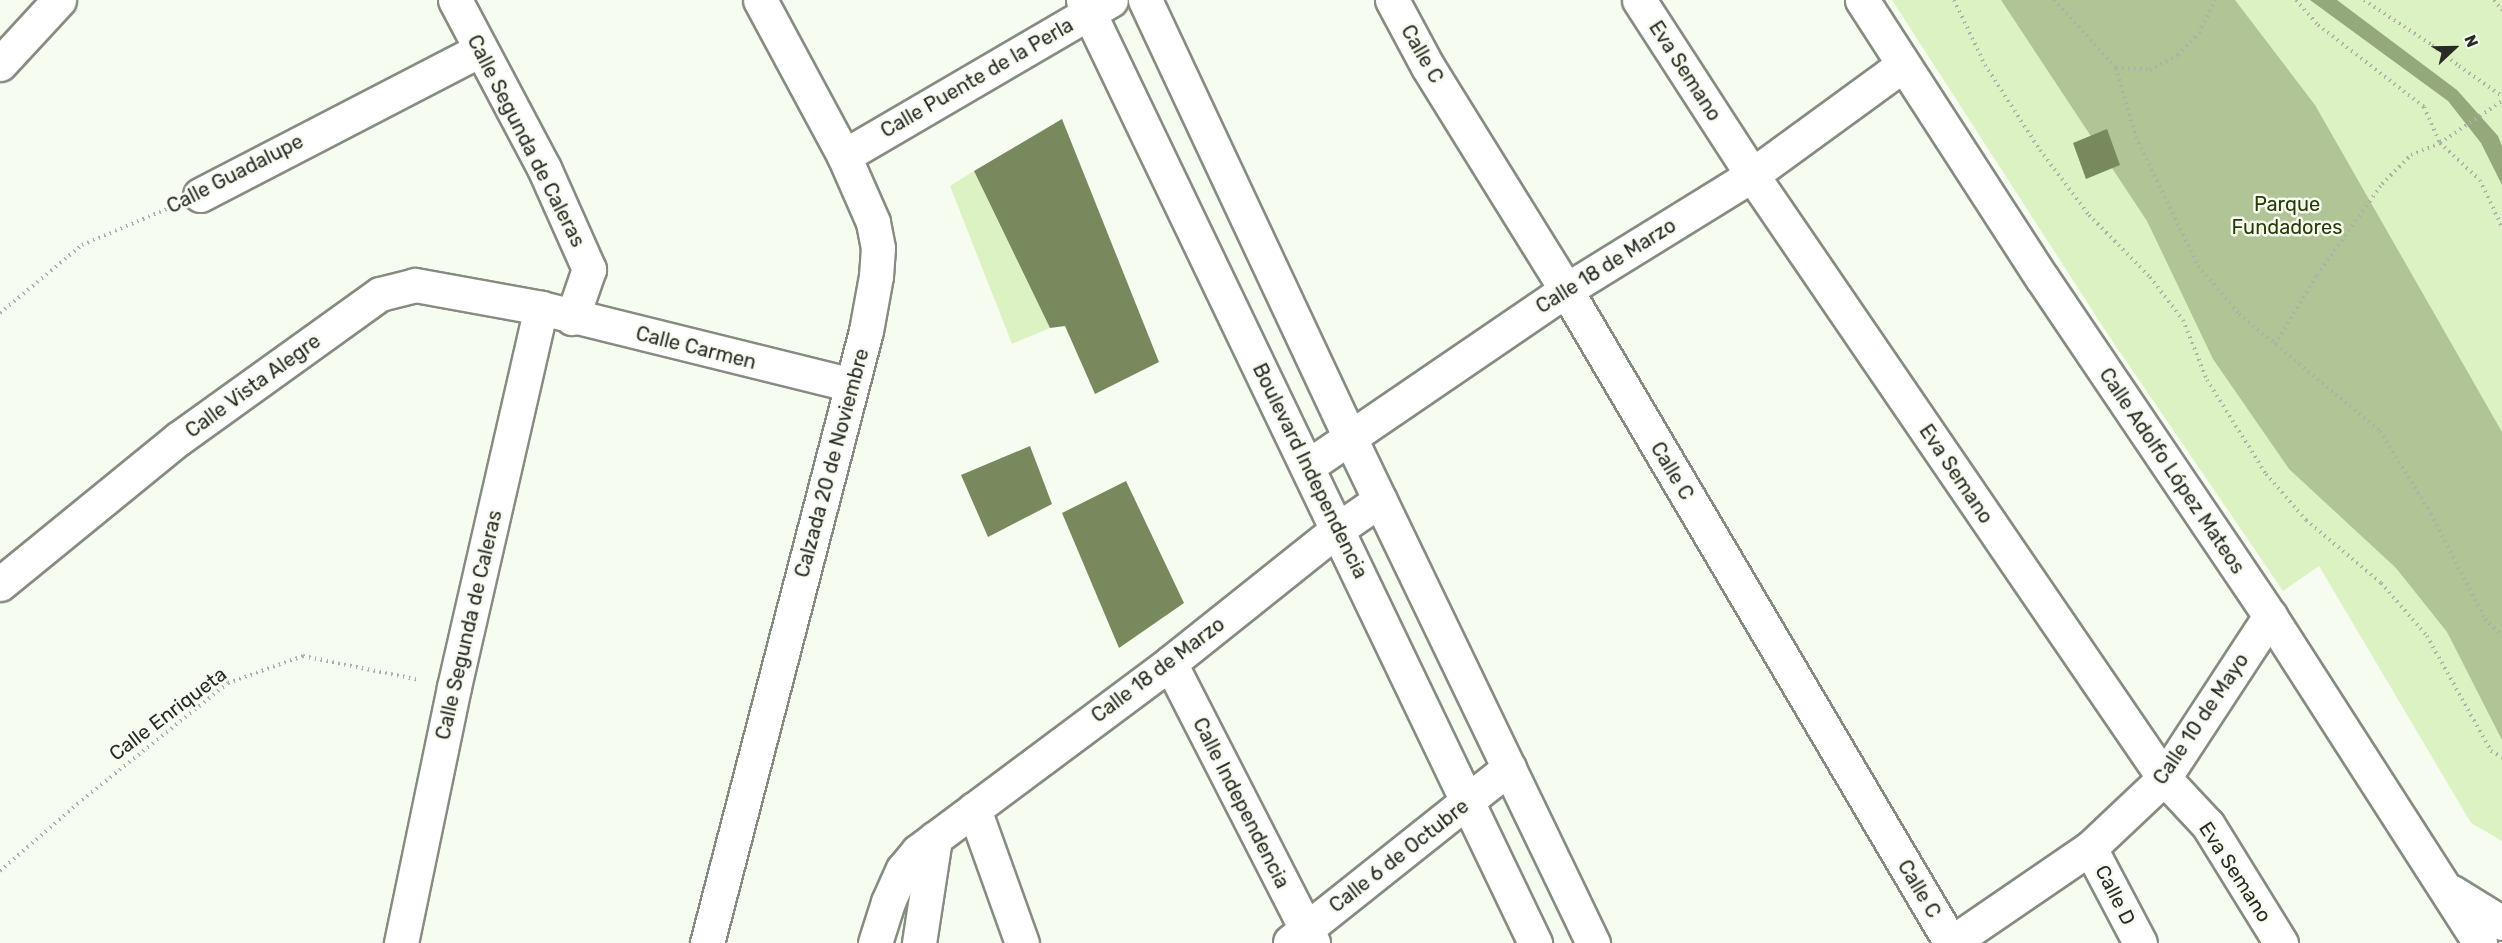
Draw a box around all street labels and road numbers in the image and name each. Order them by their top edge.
street label: Calle Puente de la Perla [876,13,1078,143]
street label: Eva Semano [1644,16,1726,126]
street label: Calle C [1396,21,1448,87]
street label: Calle Segunda de Caleras [462,31,590,251]
street label: Calle Guadalupe [163,129,307,219]
street label: Calle 18 de Marzo [1532,213,1680,319]
street label: Calle Carmen [633,321,759,375]
street label: Calle Vista Alegre [180,329,326,443]
street label: Calzada 20 de Noviembre [790,346,874,580]
street label: Boulevard Independencia [1247,359,1373,583]
street label: Calle Adolfo López Mateos [2094,363,2250,579]
street label: Eva Semano [1914,420,1998,528]
street label: Calle C [1645,438,1699,504]
street label: Calle Segunda de Caleras [431,508,507,742]
street label: Calle 18 de Marzo [1087,612,1229,728]
street label: Calle 10 de Mayo [2148,649,2254,789]
street label: Calle Enriqueta [105,662,231,766]
street label: Calle Independencia [1188,714,1294,892]
street label: Calle 6 de Octubre [1325,794,1473,918]
street label: Eva Semano [2194,817,2276,927]
street label: Calle C [1892,856,1946,922]
street label: Calle D [2090,861,2140,929]

